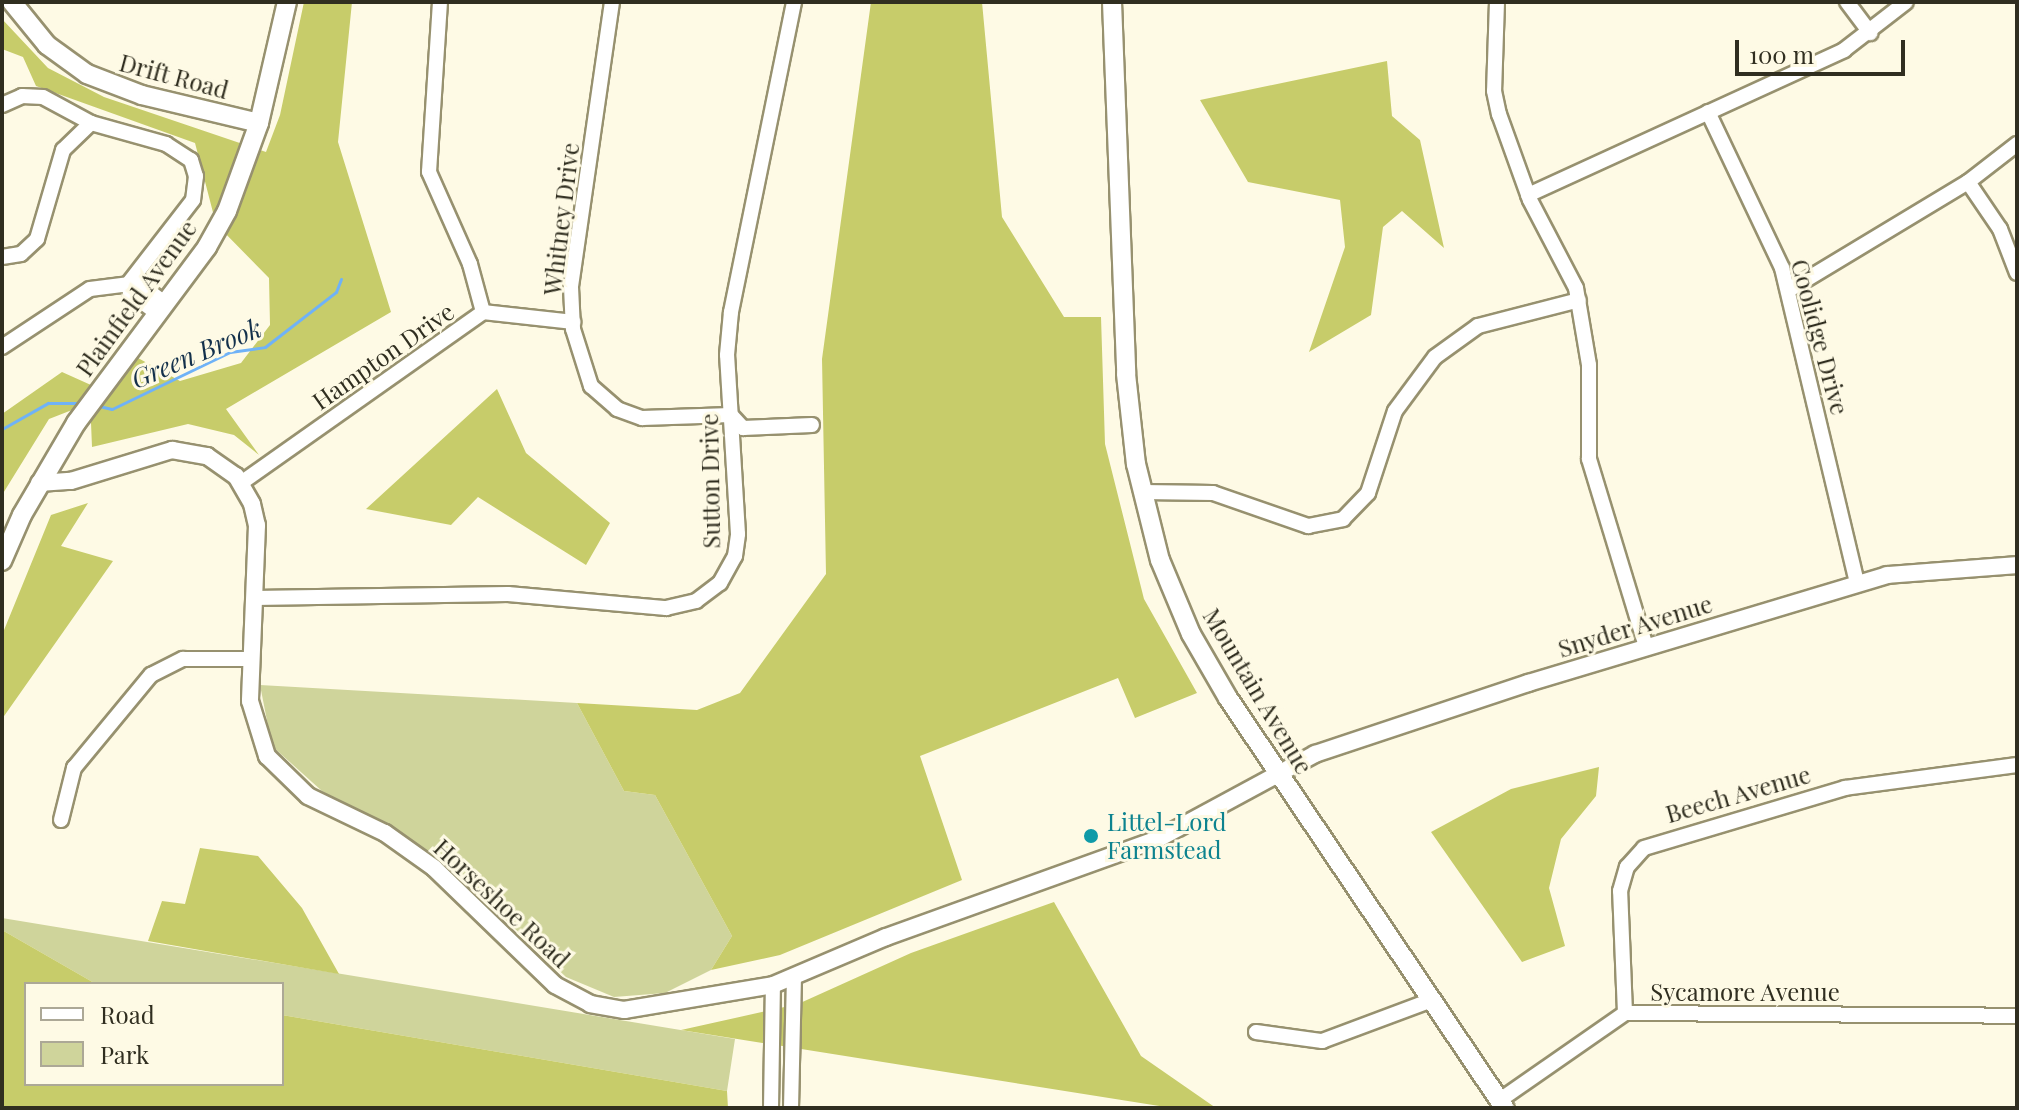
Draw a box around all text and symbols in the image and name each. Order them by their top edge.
scale bar [1739,24,1909,74]
text: 100 m [1749,38,1814,70]
street label: Drift Road [116,48,232,104]
street label: Whitney Drive [537,141,585,297]
street label: Plainfield Avenue [69,214,203,382]
street label: Coolidge Drive [1785,256,1855,418]
street label: Hampton Drive [307,297,459,415]
water label: Green Brook [126,312,266,394]
street label: Sutton Drive [694,413,726,549]
street label: Snyder Avenue [1554,589,1716,663]
street label: Mountain Avenue [1197,603,1319,779]
street label: Beech Avenue [1662,759,1814,829]
place label: Littel-Lord Farmstead [1107,808,1227,864]
marker: Littel-Lord Farmstead [1082,827,1100,845]
street label: Horseshoe Road [428,833,576,973]
street label: Sycamore Avenue [1650,978,1840,1006]
legend [24,982,284,1086]
text: Road [100,998,155,1030]
text: Park [100,1038,149,1070]

